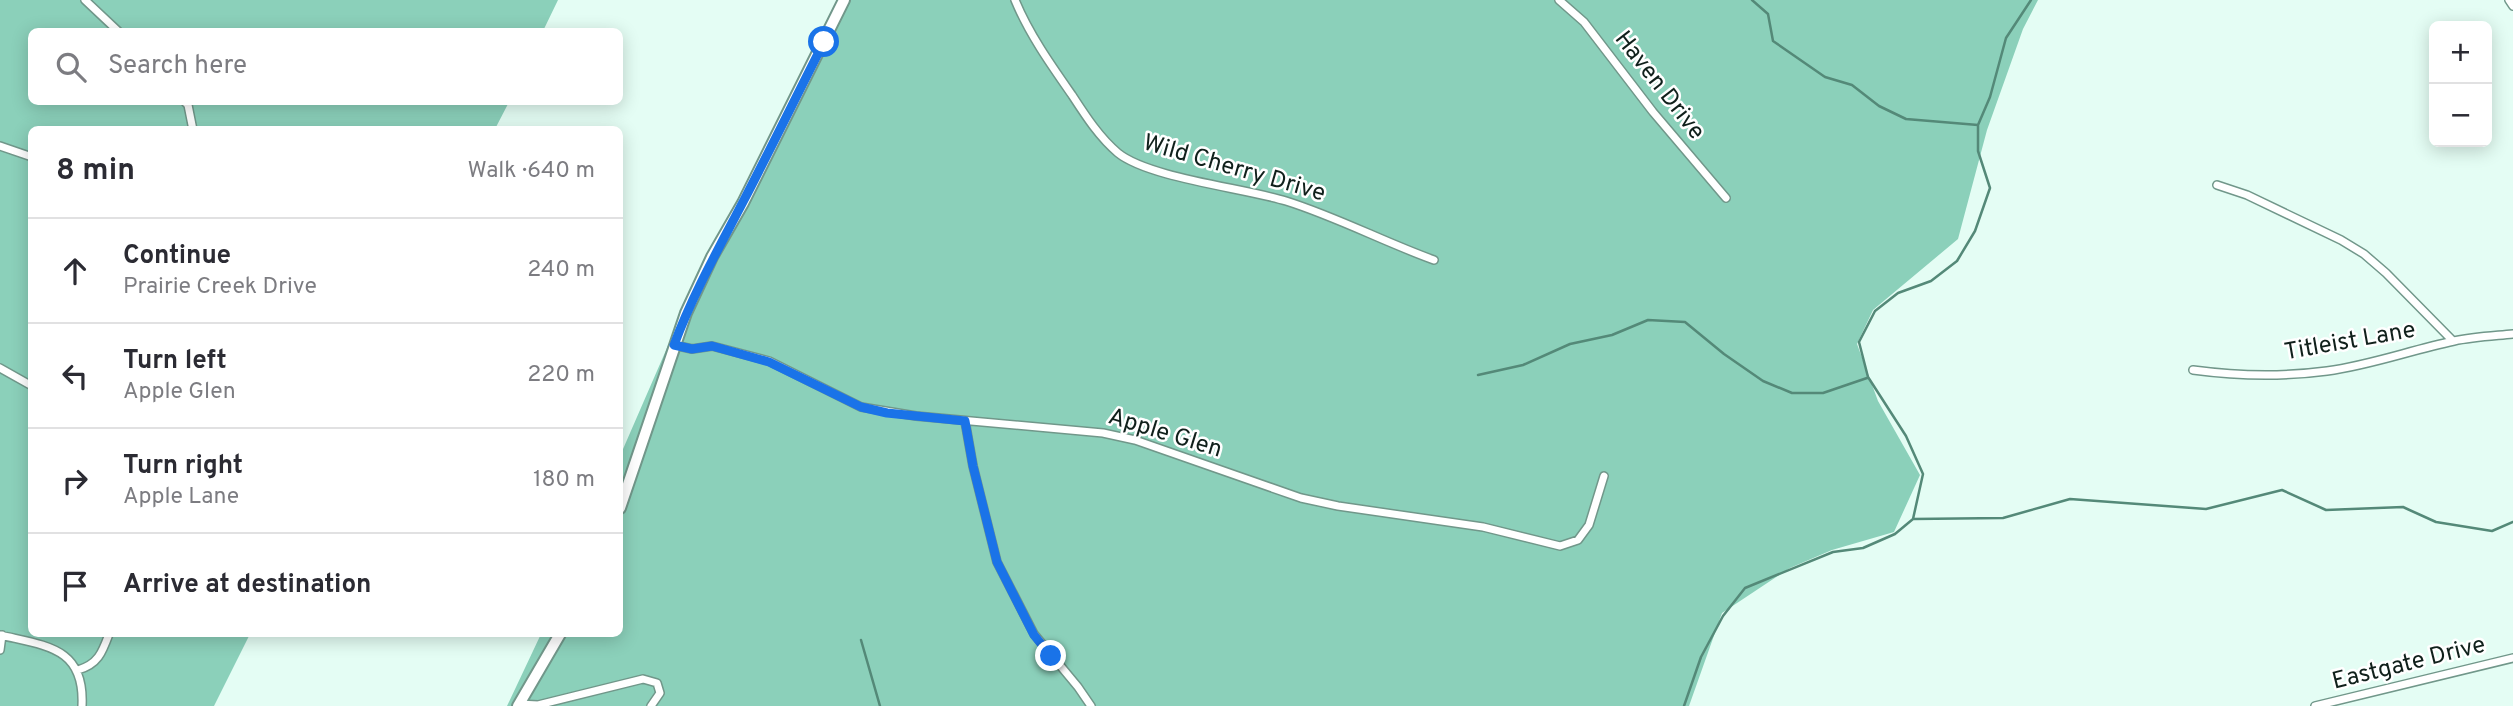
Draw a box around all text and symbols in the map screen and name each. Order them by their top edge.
map controls [2429,21,2492,147]
button: + [2429,21,2492,84]
route start [808,26,839,57]
street label: Haven Drive [1607,26,1711,146]
search box [28,28,623,105]
icon: search [52,48,90,86]
text: Search here [108,50,247,83]
button: − [2429,84,2492,147]
street label: Wild Cherry Drive [1139,129,1329,209]
text: 8 min [56,153,135,190]
text: Walk · 640 m [467,157,595,186]
text: Continue [123,240,231,273]
icon: ahead [56,252,94,290]
text: 240 m [527,256,595,285]
text: Prairie Creek Drive [123,273,317,302]
street label: Titleist Lane [2282,316,2418,368]
text: Turn left [123,345,227,378]
icon: left [56,357,94,395]
text: 220 m [527,361,595,390]
text: Apple Glen [123,378,236,407]
street label: Apple Glen [1104,402,1226,466]
text: Turn right [123,450,243,483]
icon: right [56,462,94,500]
text: 180 m [533,466,595,495]
text: Apple Lane [123,483,239,512]
icon: arrive [56,567,94,605]
text: Arrive at destination [123,569,371,602]
street label: Eastgate Drive [2329,630,2489,698]
route end [1035,640,1066,671]

